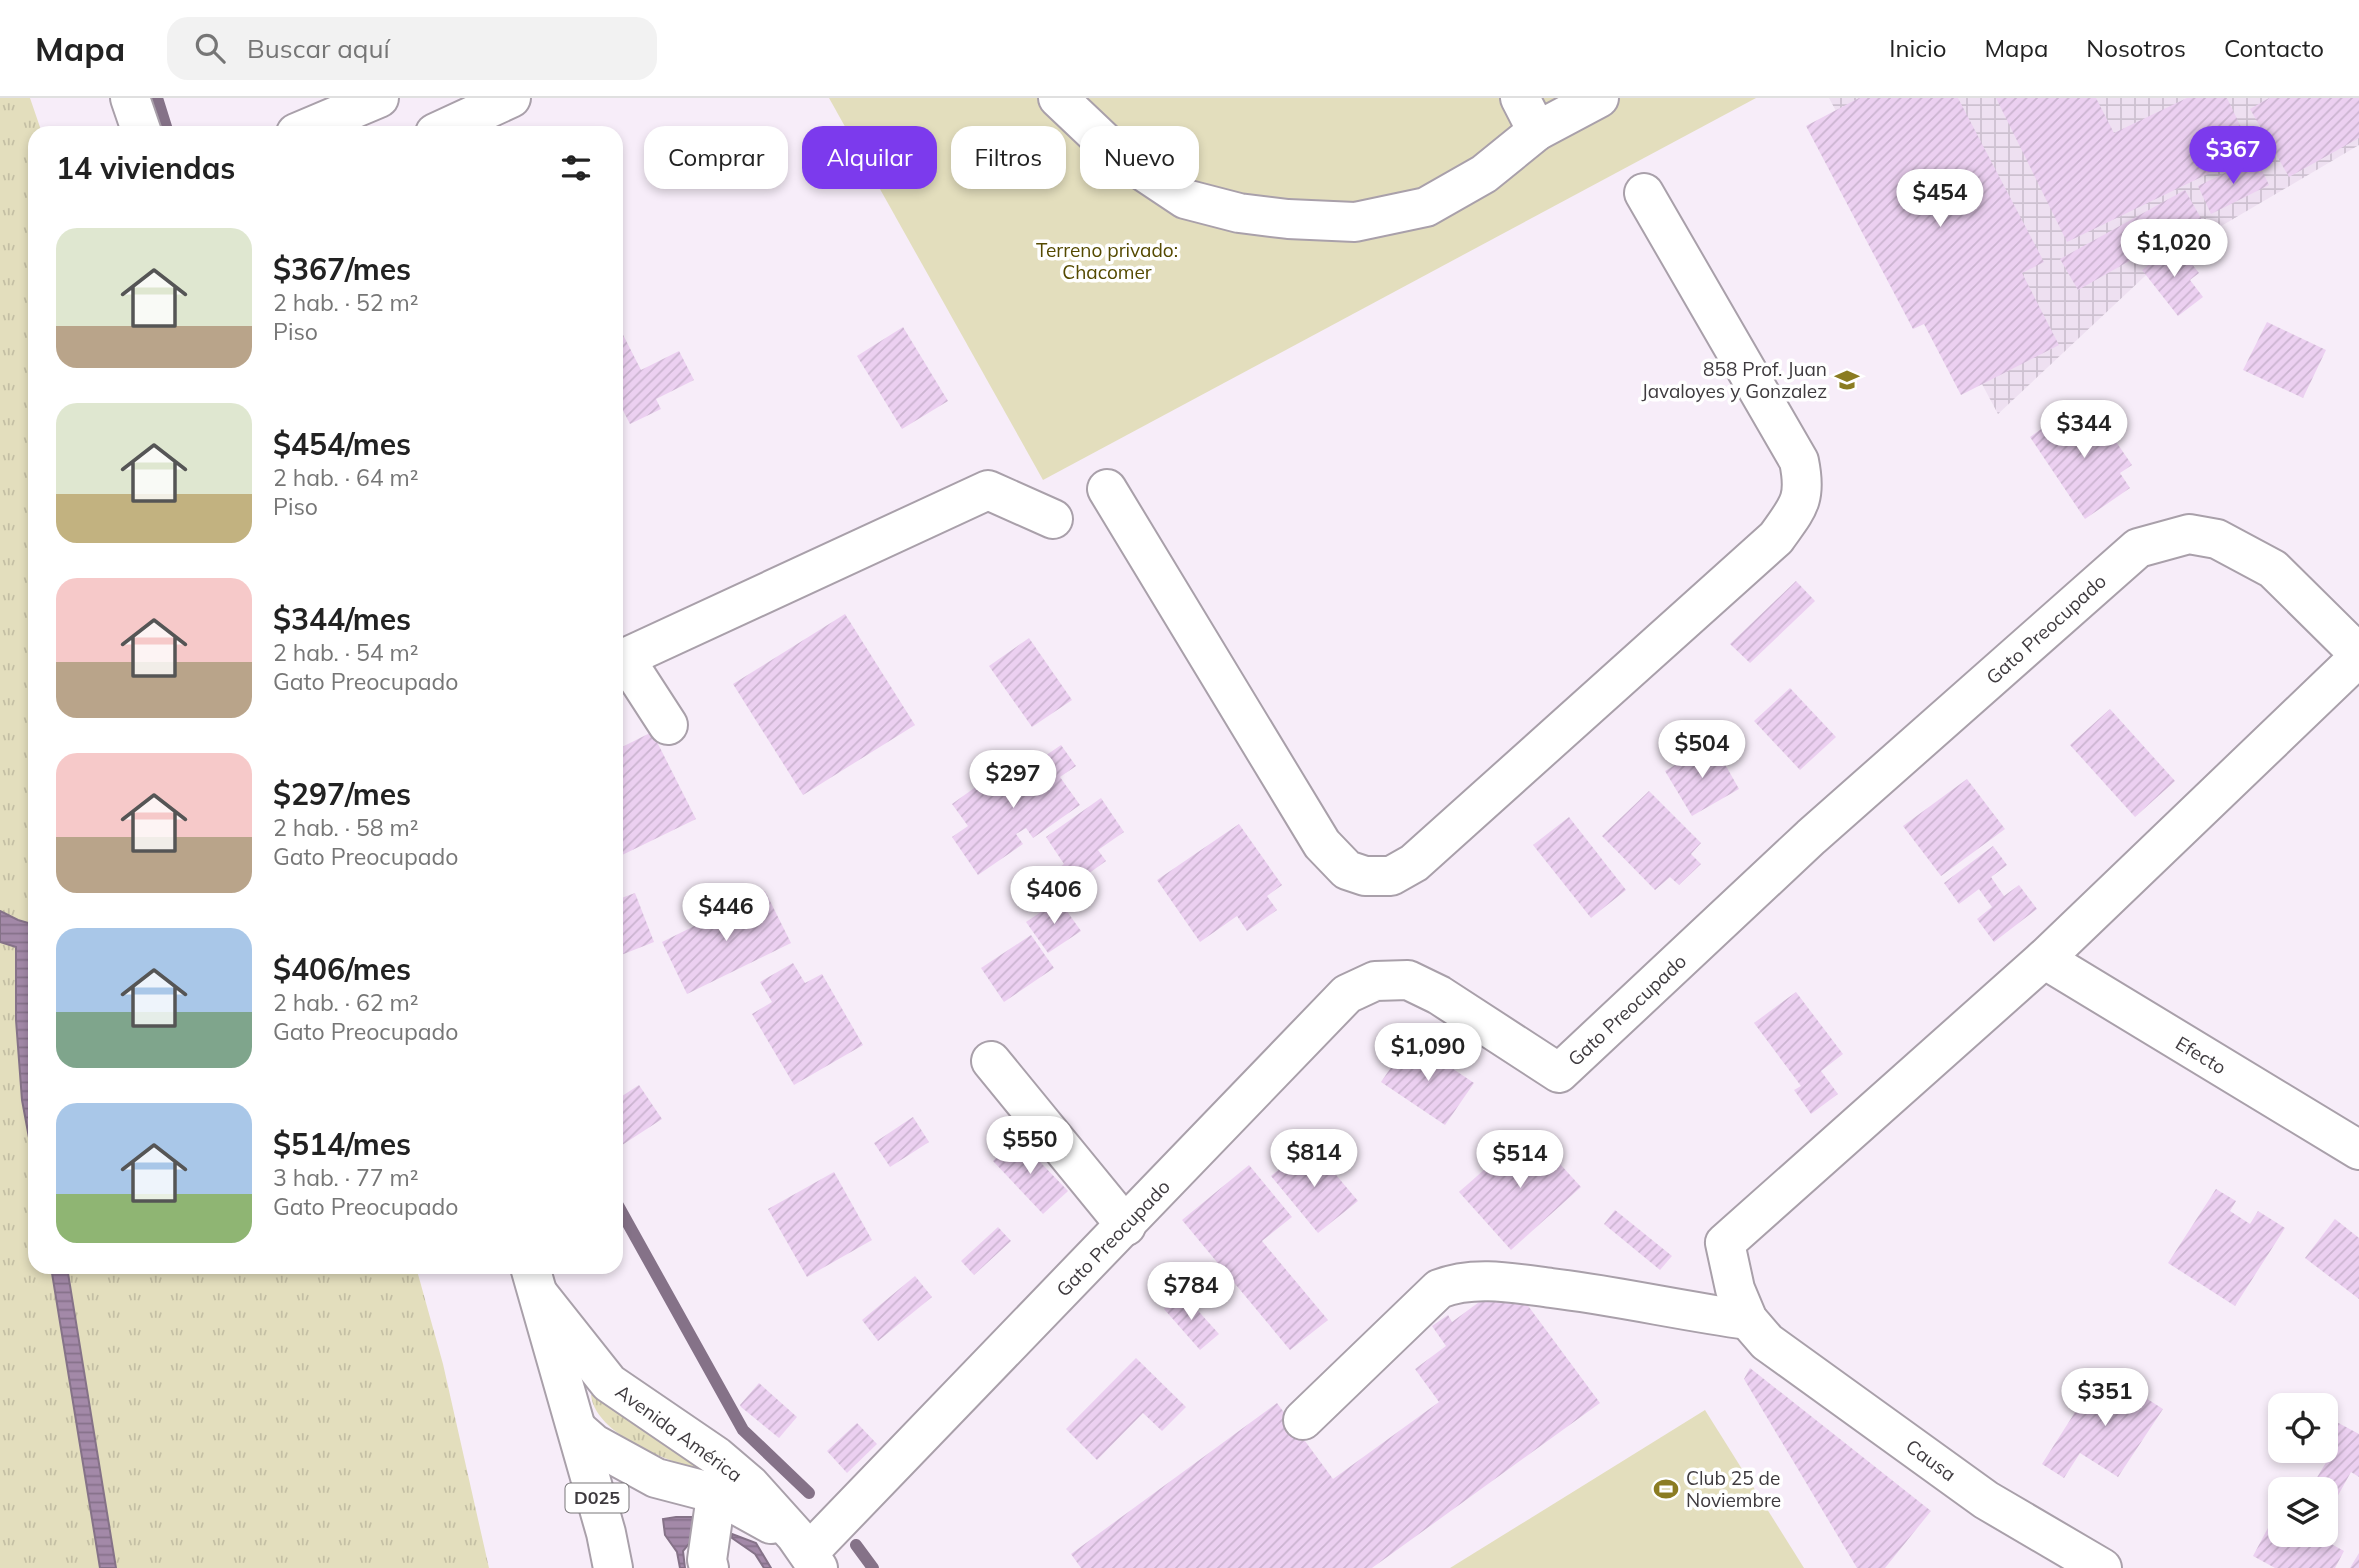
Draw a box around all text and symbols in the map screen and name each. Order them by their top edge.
search box [167,17,657,80]
text: Mapa [35,28,125,69]
icon: search [191,29,229,67]
text: Buscar aquí [247,32,390,65]
text: Inicio [1889,33,1946,63]
text: Mapa [1984,33,2048,63]
text: Nosotros [2086,33,2186,63]
text: Contacto [2224,33,2324,63]
chip: Comprar [644,126,788,189]
chip: Alquilar [802,126,937,189]
chip: Filtros [951,126,1066,189]
chip: Nuevo [1080,126,1199,189]
pin: $367 [2192,126,2274,186]
text: $367 [2205,134,2261,163]
text: 14 viviendas [56,149,235,187]
icon: filters [557,149,595,187]
pin: $454 [1899,170,1981,229]
text: $454 [1912,177,1968,206]
pin: $1,020 [2117,220,2231,279]
text: $1,020 [2137,227,2211,256]
park label: Terreno privado: Chacomer [1036,238,1178,284]
text: $367/mes [273,250,411,288]
icon: home [112,256,196,340]
text: 2 hab. · 52 m² [273,288,418,317]
text: Piso [273,317,318,346]
place label: 858 Prof. Juan Javaloyes y Gonzalez [1641,357,1827,403]
school or university icon: 858 Prof. Juan Javaloyes y Gonzalez [1833,366,1861,394]
pin: $344 [2043,400,2125,460]
text: $344 [2056,408,2112,437]
text: $454/mes [273,425,411,463]
icon: home [112,431,196,515]
text: 2 hab. · 64 m² [273,463,418,492]
text: Piso [273,492,318,521]
street label: Gato Preocupado [1981,569,2111,689]
text: $344/mes [273,600,411,638]
icon: home [112,606,196,690]
text: 2 hab. · 54 m² [273,638,418,667]
text: Gato Preocupado [273,667,458,696]
pin: $504 [1661,720,1743,780]
text: $504 [1674,728,1730,757]
pin: $297 [972,750,1054,810]
text: $297 [985,758,1041,787]
text: $297/mes [273,775,411,813]
icon: home [112,781,196,865]
text: 2 hab. · 58 m² [273,813,418,842]
text: Gato Preocupado [273,842,458,871]
pin: $406 [1013,866,1095,926]
text: $406 [1026,874,1082,903]
pin: $446 [685,884,767,943]
text: $446 [698,891,754,920]
street label: Gato Preocupado [1563,949,1691,1071]
text: $406/mes [273,950,411,988]
icon: home [112,956,196,1040]
text: 2 hab. · 62 m² [273,988,418,1017]
text: Gato Preocupado [273,1017,458,1046]
pin: $1,090 [1371,1024,1485,1083]
text: $1,090 [1391,1031,1465,1060]
street label: Efecto [2172,1031,2230,1079]
pin: $550 [989,1116,1071,1176]
text: $550 [1002,1124,1058,1153]
text: $514/mes [273,1125,411,1163]
pin: $814 [1273,1130,1355,1189]
pin: $514 [1479,1130,1561,1190]
icon: home [112,1131,196,1215]
text: $814 [1286,1137,1342,1166]
text: $514 [1492,1138,1548,1167]
text: 3 hab. · 77 m² [273,1163,418,1192]
street label: Gato Preocupado [1051,1175,1175,1301]
text: Gato Preocupado [273,1192,458,1221]
pin: $784 [1150,1262,1232,1322]
text: $784 [1163,1270,1219,1299]
pin: $351 [2064,1368,2146,1428]
text: $351 [2077,1376,2133,1405]
street label: Avenida América [611,1379,747,1487]
map controls [2268,1393,2338,1547]
button: locate [2268,1393,2338,1463]
street label: Causa [1901,1434,1961,1486]
place label: Club 25 de Noviembre [1686,1466,1781,1512]
sports icon: Club 25 de Noviembre [1652,1475,1680,1503]
button: layers [2268,1477,2338,1547]
road number: D025 [566,1484,628,1512]

